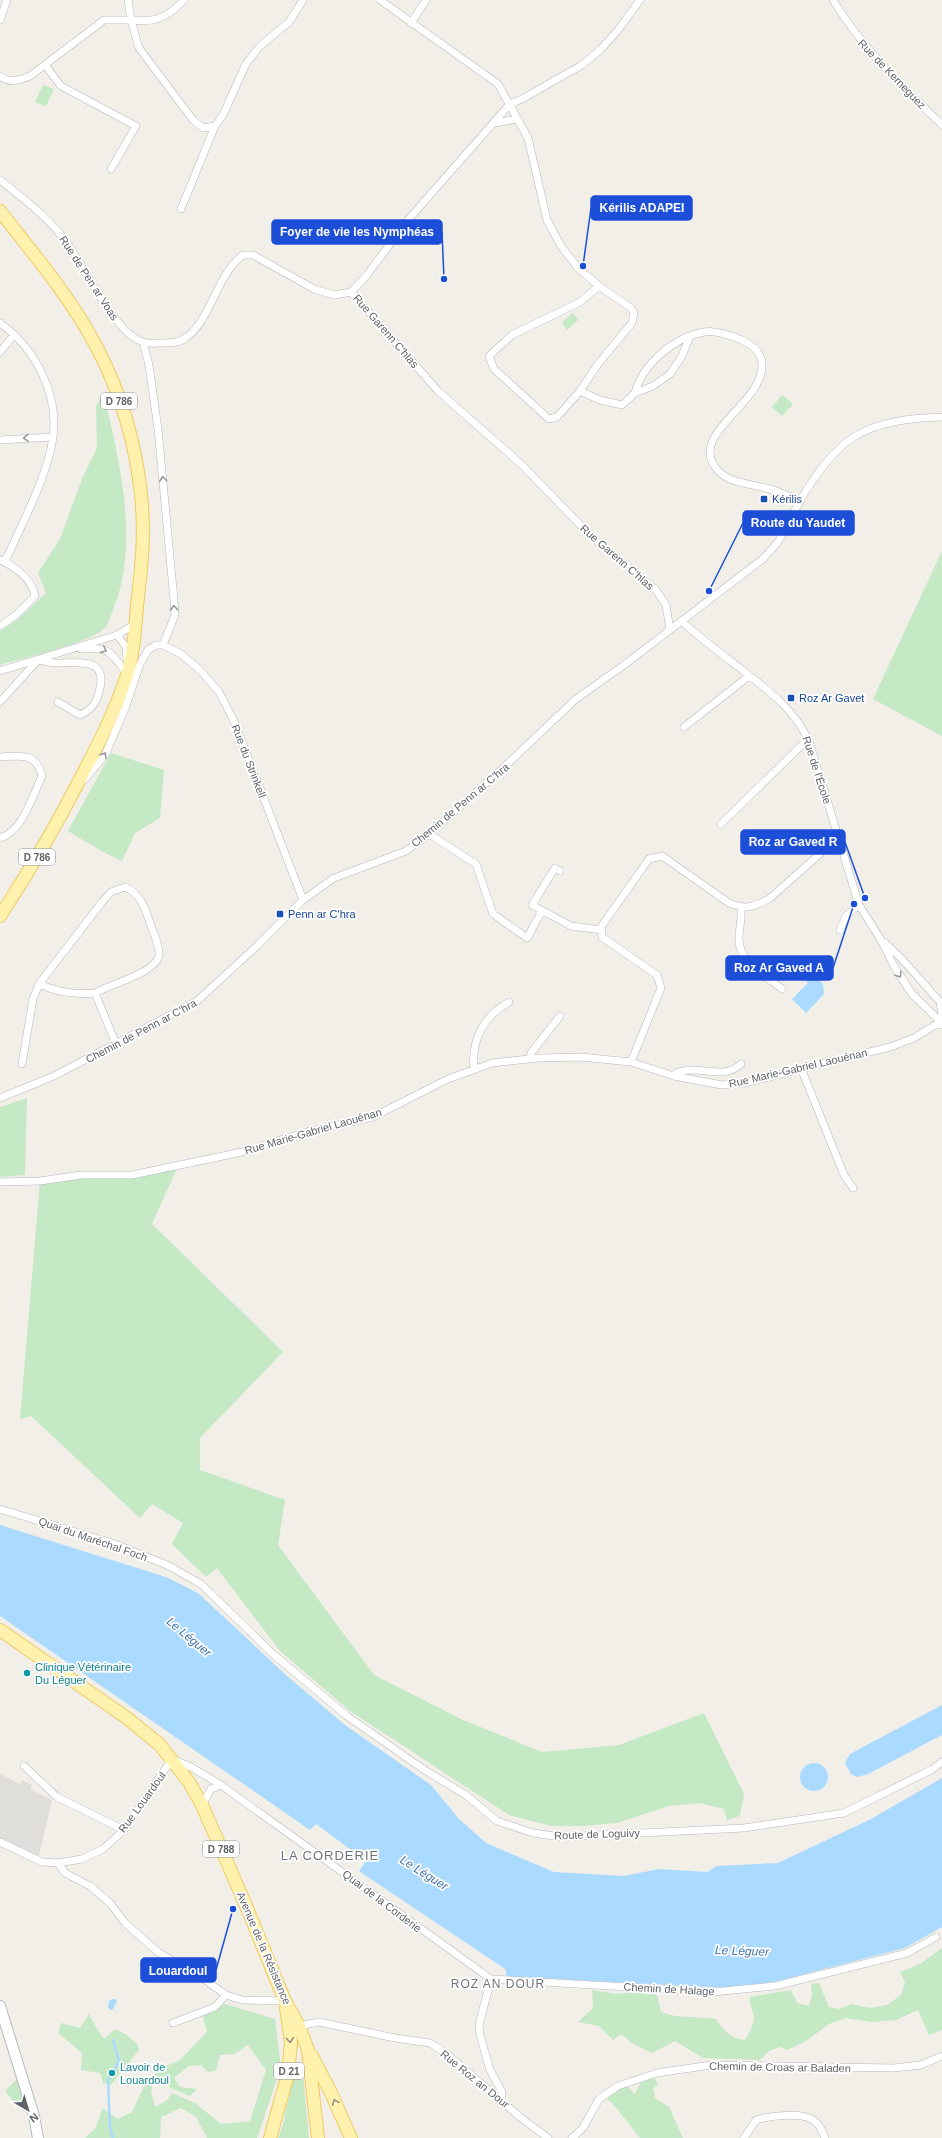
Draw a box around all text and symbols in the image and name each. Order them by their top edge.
street label: Rue de Kerneguez [856,37,928,111]
callout: Kérilis ADAPEI [591,196,692,220]
text: Kérilis ADAPEI [600,201,684,215]
callout: Foyer de vie les Nymphéas [272,220,442,244]
text: Foyer de vie les Nymphéas [280,225,434,239]
street label: Rue de Pen ar Voas [57,233,121,323]
street label: Rue Garenn C'hlas [351,292,421,370]
road number: D 786 [101,393,137,409]
one-way arrow [23,434,29,443]
one-way arrow [158,476,167,482]
place label: Kérilis [772,493,802,505]
marker: Kérilis [759,494,769,504]
callout: Route du Yaudet [743,511,854,535]
text: Route du Yaudet [751,516,845,530]
street label: Rue Garenn C'hlas [578,522,656,592]
one-way arrow [170,605,179,611]
one-way arrow [100,645,107,653]
place label: Roz Ar Gavet [799,692,864,704]
marker: Roz Ar Gavet [786,693,796,703]
street label: Rue du Strinkell [229,723,269,799]
street label: Rue de l'École [800,735,834,805]
one-way arrow [99,752,106,759]
street label: Chemin de Penn ar C'hra [409,760,512,849]
callout: Roz ar Gaved R [741,830,845,854]
text: Roz ar Gaved R [749,835,838,849]
road number: D 786 [19,849,55,865]
place label: Penn ar C'hra [288,908,356,920]
marker: Penn ar C'hra [275,909,285,919]
callout: Roz Ar Gaved A [726,956,833,980]
text: Roz Ar Gaved A [734,961,824,975]
one-way arrow [895,971,902,978]
street label: Chemin de Penn ar C'hra [84,996,199,1065]
street label: Rue Marie-Gabriel Laouénan [728,1046,868,1090]
street label: Rue Marie-Gabriel Laouénan [243,1106,383,1156]
street label: Quai du Maréchal Foch [37,1515,149,1563]
water label: Le Léguer [164,1614,215,1660]
place label: Clinique Vétérinaire Du Léguer [35,1661,131,1686]
marker: Clinique Vétérinaire Du Léguer [22,1668,32,1678]
street label: Rue Louardoul [116,1769,168,1835]
street label: Route de Loguivy [554,1826,640,1841]
road number: D 788 [203,1841,239,1857]
district label: LA CORDERIE [281,1848,379,1863]
water label: Le Léguer [397,1853,451,1894]
street label: Quai de la Corderie [340,1868,424,1934]
street label: Avenue de la Résistance [235,1890,293,2006]
water label: Le Léguer [715,1943,770,1959]
callout: Louardoul [141,1958,216,1982]
text: Louardoul [149,1964,207,1978]
district label: ROZ AN DOUR [451,1977,545,1991]
street label: Chemin de Halage [623,1981,715,1997]
one-way arrow [285,2037,294,2043]
street label: Rue Roz an Dour [438,2048,512,2111]
street label: Chemin de Croas ar Baladen [709,2060,851,2074]
place label: Lavoir de Louardoul [120,2061,169,2086]
road number: D 21 [274,2063,304,2079]
marker: Lavoir de Louardoul [107,2068,117,2078]
north arrow [8,2090,48,2130]
one-way arrow [332,2099,340,2107]
text: N [27,2111,41,2125]

